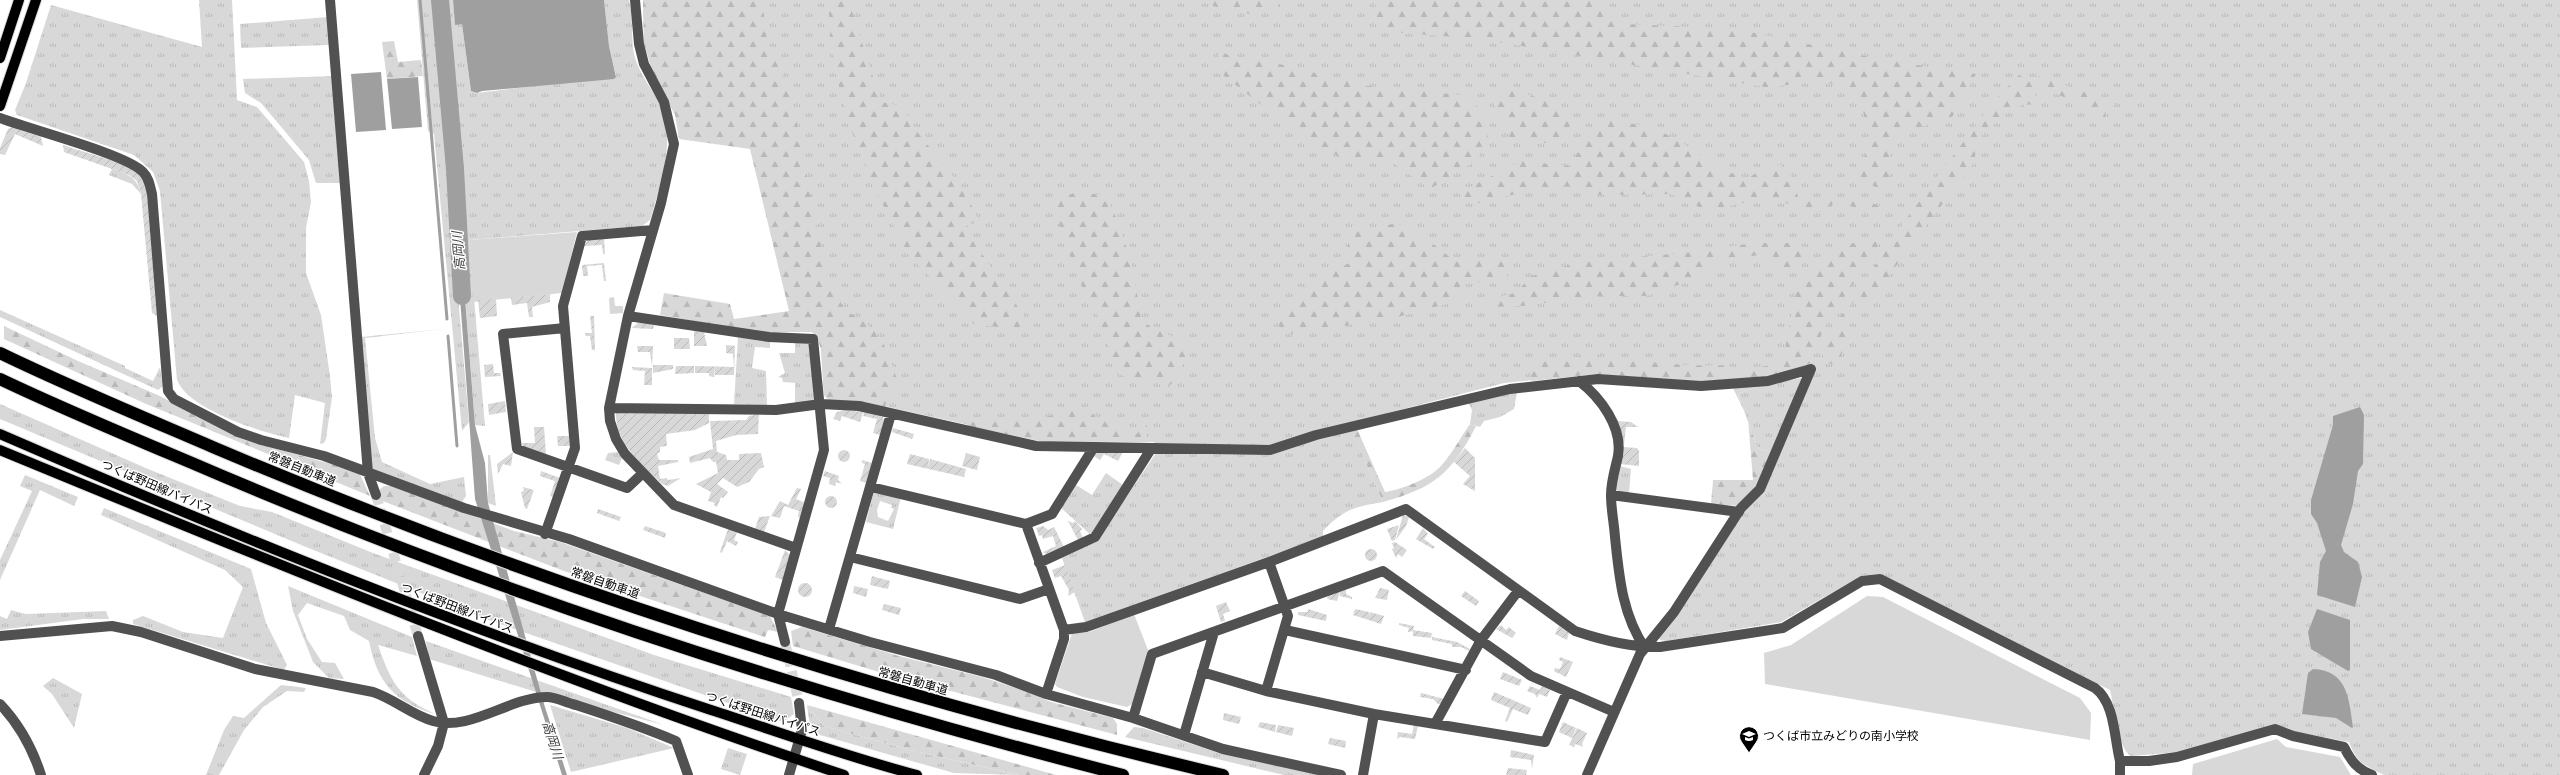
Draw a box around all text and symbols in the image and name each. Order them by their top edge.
water label: 高岡川 [448,229,468,271]
street label: 常磐自動車道 [266,448,338,488]
street label: つくば野田線バイパス [100,456,215,516]
street label: 常磐自動車道 [569,564,642,600]
street label: つくば野田線バイパス [399,579,516,635]
street label: 常磐自動車道 [877,663,950,697]
street label: つくば野田線バイパス [704,688,822,738]
water label: 高岡川 [539,719,567,763]
school or university icon: つくば市立みどりの南小学校 [1738,725,1760,753]
place label: つくば市立みどりの南小学校 [1763,728,1919,742]

